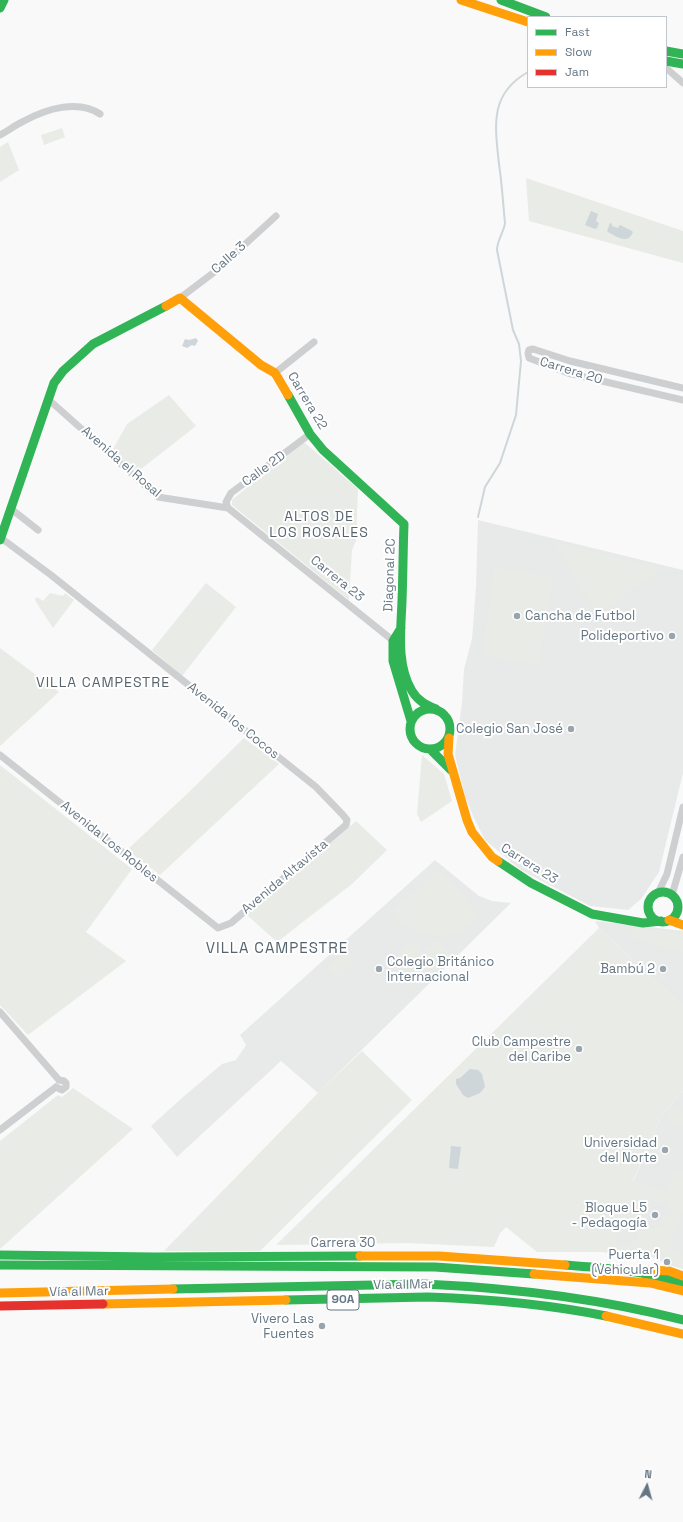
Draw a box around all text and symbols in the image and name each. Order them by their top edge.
legend [527,16,667,88]
text: Fast [565,24,590,40]
text: Slow [565,44,592,60]
text: Jam [565,64,589,80]
street label: Calle 3 [209,238,249,278]
street label: Carrera 20 [538,354,604,388]
street label: Carrera 22 [284,369,330,433]
street label: Avenida el Rosal [78,423,164,501]
street label: Calle 2D [239,448,289,490]
district label: ALTOS DE LOS ROSALES [269,509,369,542]
street label: Diagonal 2C [381,538,399,612]
street label: Carrera 23 [307,553,367,605]
place label: Cancha de Futbol [525,608,635,624]
marker: Cancha de Futbol [512,611,522,621]
place label: Polideportivo [581,628,664,644]
marker: Polideportivo [667,631,677,641]
district label: VILLA CAMPESTRE [36,675,170,691]
street label: Avenida los Cocos [184,679,282,763]
place label: Colegio San José [456,721,563,737]
marker: Colegio San José [566,724,576,734]
street label: Avenida Los Robles [57,798,161,886]
street label: Avenida Altavista [239,836,331,918]
street label: Carrera 23 [498,840,560,888]
district label: VILLA CAMPESTRE [206,940,348,958]
place label: Colegio Británico Internacional [387,954,494,985]
place label: Bambú 2 [600,961,655,977]
marker: Colegio Británico Internacional [374,964,384,974]
marker: Bambú 2 [658,964,668,974]
place label: Club Campestre del Caribe [472,1034,571,1065]
marker: Club Campestre del Caribe [574,1044,584,1054]
place label: Universidad del Norte [584,1135,657,1166]
marker: Universidad del Norte [660,1145,670,1155]
place label: Bloque L5 - Pedagogía [571,1200,647,1231]
marker: Bloque L5 - Pedagogía [650,1210,660,1220]
street label: Carrera 30 [311,1235,375,1251]
place label: Puerta 1 (Vehicular) [591,1247,659,1278]
marker: Puerta 1 (Vehicular) [662,1257,672,1267]
street label: Vía al Mar [373,1277,433,1293]
street label: Vía al Mar [49,1284,109,1300]
road number: 90A [327,1290,359,1310]
place label: Vivero Las Fuentes [251,1311,314,1342]
marker: Vivero Las Fuentes [317,1321,327,1331]
north arrow [627,1466,667,1506]
text: N [644,1467,653,1481]

